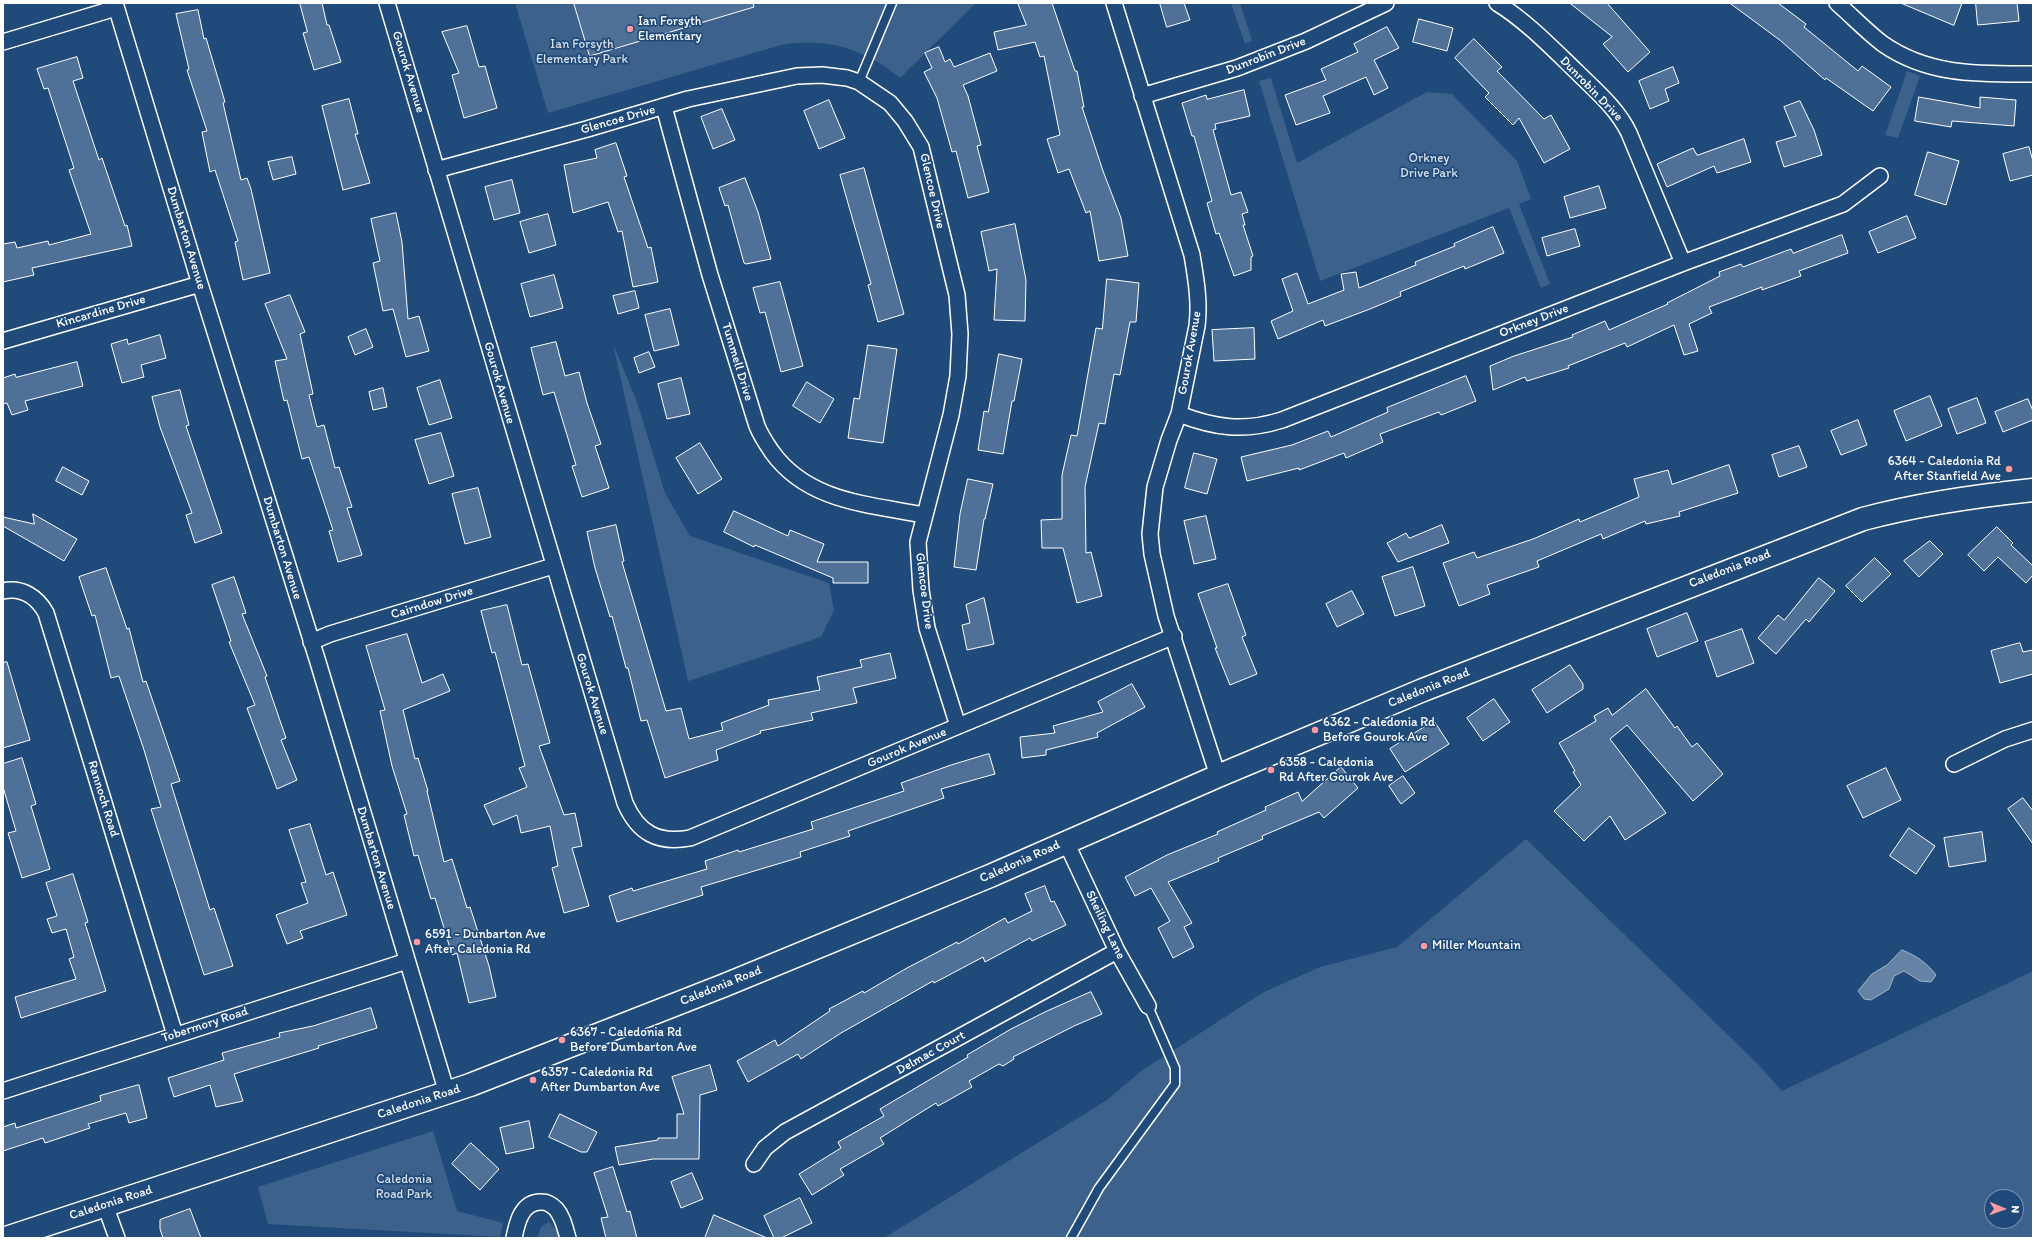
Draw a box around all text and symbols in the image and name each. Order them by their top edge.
place label: Ian Forsyth Elementary [638,14,702,45]
marker: Ian Forsyth Elementary [625,24,635,34]
street label: Gourok Avenue [388,29,428,115]
street label: Dunrobin Drive [1224,34,1308,78]
park label: Ian Forsyth Elementary Park [536,37,628,68]
street label: Dunrobin Drive [1556,53,1626,125]
street label: Glencoe Drive [579,102,657,138]
park label: Orkney Drive Park [1400,151,1458,182]
street label: Glencoe Drive [916,152,948,230]
street label: Dumbarton Avenue [163,185,209,291]
street label: Kincardine Drive [55,292,147,332]
street label: Orkney Drive [1497,301,1571,341]
street label: Gourok Avenue [1175,310,1205,396]
street label: Tummell Drive [718,321,756,403]
street label: Gourok Avenue [480,340,518,426]
place label: 6364 - Caledonia Rd After Stanfield Ave [1888,454,2001,485]
marker: 6364 - Caledonia Rd After Stanfield Ave [2004,464,2014,474]
street label: Dumbarton Avenue [259,495,305,601]
street label: Caledonia Road [1687,546,1773,592]
street label: Glencoe Drive [912,552,936,630]
street label: Cairndow Drive [389,583,475,623]
street label: Gourok Avenue [572,651,612,737]
street label: Caledonia Road [1386,665,1472,711]
place label: 6362 - Caledonia Rd Before Gourok Ave [1323,715,1435,746]
street label: Gourok Avenue [865,724,949,772]
marker: 6362 - Caledonia Rd Before Gourok Ave [1310,725,1320,735]
place label: 6358 - Caledonia Rd After Gourok Ave [1279,755,1393,786]
street label: Rannoch Road [84,759,122,839]
marker: 6358 - Caledonia Rd After Gourok Ave [1266,765,1276,775]
street label: Dumbarton Avenue [353,805,399,911]
street label: Caledonia Road [977,837,1063,887]
street label: Sheiling Lane [1082,888,1128,962]
place label: 6591 - Dunbarton Ave After Caledonia Rd [425,927,546,958]
marker: 6591 - Dunbarton Ave After Caledonia Rd [412,937,422,947]
place label: Miller Mountain [1432,938,1521,954]
marker: Miller Mountain [1419,941,1429,951]
street label: Caledonia Road [678,963,764,1009]
street label: Tobermory Road [160,1004,250,1046]
place label: 6367 - Caledonia Rd Before Dumbarton Ave [570,1025,697,1056]
street label: Delmac Court [894,1028,968,1078]
marker: 6367 - Caledonia Rd Before Dumbarton Ave [557,1035,567,1045]
place label: 6357 - Caledonia Rd After Dumbarton Ave [541,1065,660,1096]
marker: 6357 - Caledonia Rd After Dumbarton Ave [528,1075,538,1085]
street label: Caledonia Road [375,1081,463,1123]
park label: Caledonia Road Park [376,1172,432,1203]
street label: Caledonia Road [67,1182,155,1224]
north arrow [1984,1189,2024,1229]
text: N [2009,1205,2022,1213]

